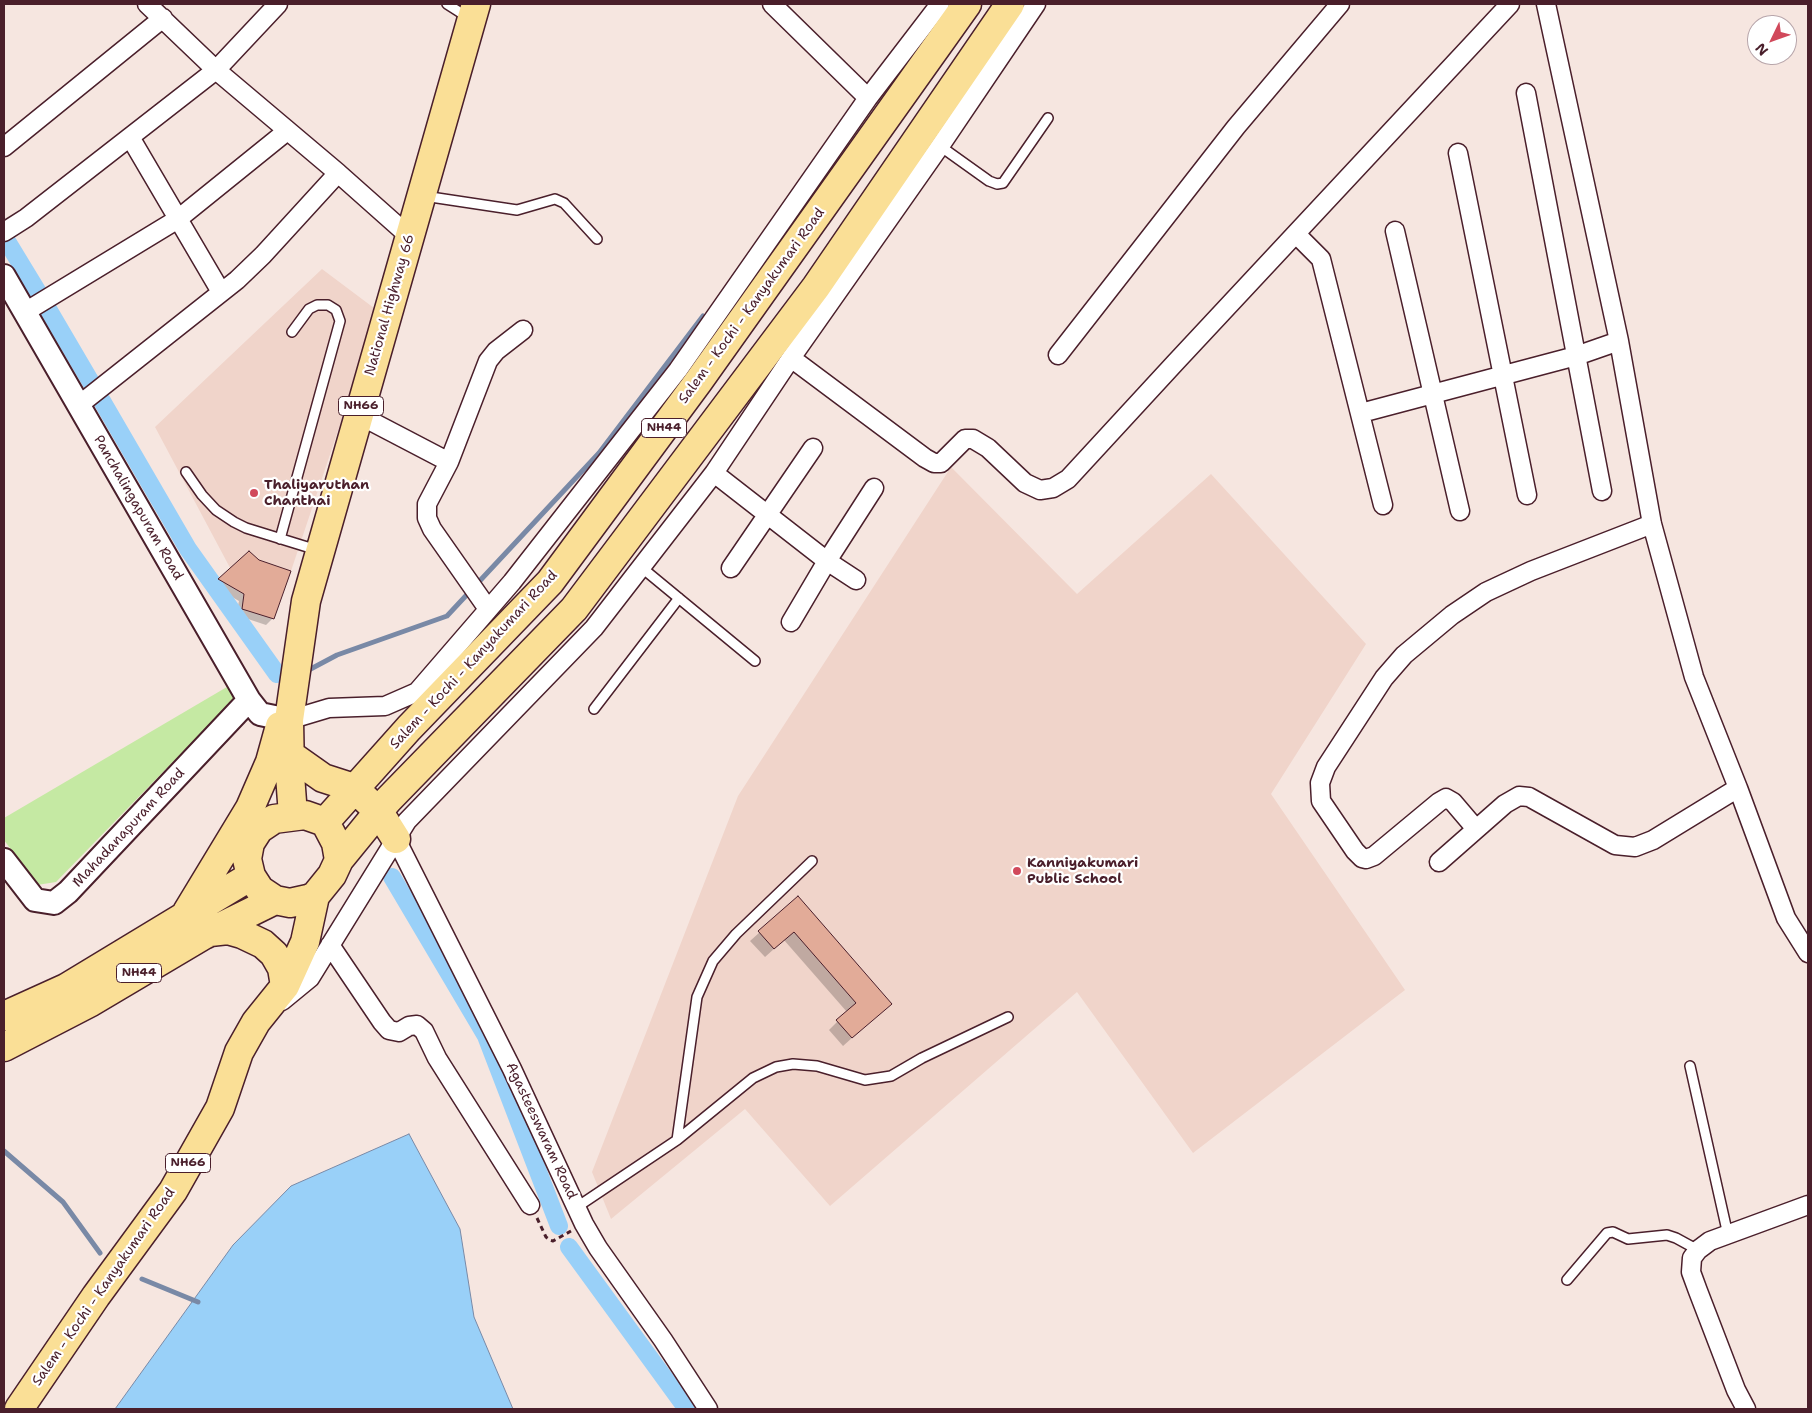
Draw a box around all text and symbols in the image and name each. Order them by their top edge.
north arrow [1747,15,1797,65]
text: N [1751,39,1772,60]
street label: Salem - Kochi - Kanyakumari Road [675,205,829,407]
street label: National Highway 66 [362,232,418,378]
road number: NH66 [338,396,384,416]
road number: NH44 [642,418,686,438]
street label: Panchalingapuram Road [90,433,186,583]
place label: Thaliyaruthan Chanthai [264,477,369,510]
marker: Thaliyaruthan Chanthai [248,487,260,499]
street label: Salem - Kochi - Kanyakumari Road [387,567,561,753]
street label: Mahadanapuram Road [70,765,188,891]
place label: Kanniyakumari Public School [1027,855,1138,888]
marker: Kanniyakumari Public School [1011,865,1023,877]
road number: NH44 [116,964,162,982]
street label: Agasteeswaram Road [502,1060,580,1202]
road number: NH66 [166,1154,210,1172]
street label: Salem - Kochi - Kanyakumari Road [29,1185,179,1389]

